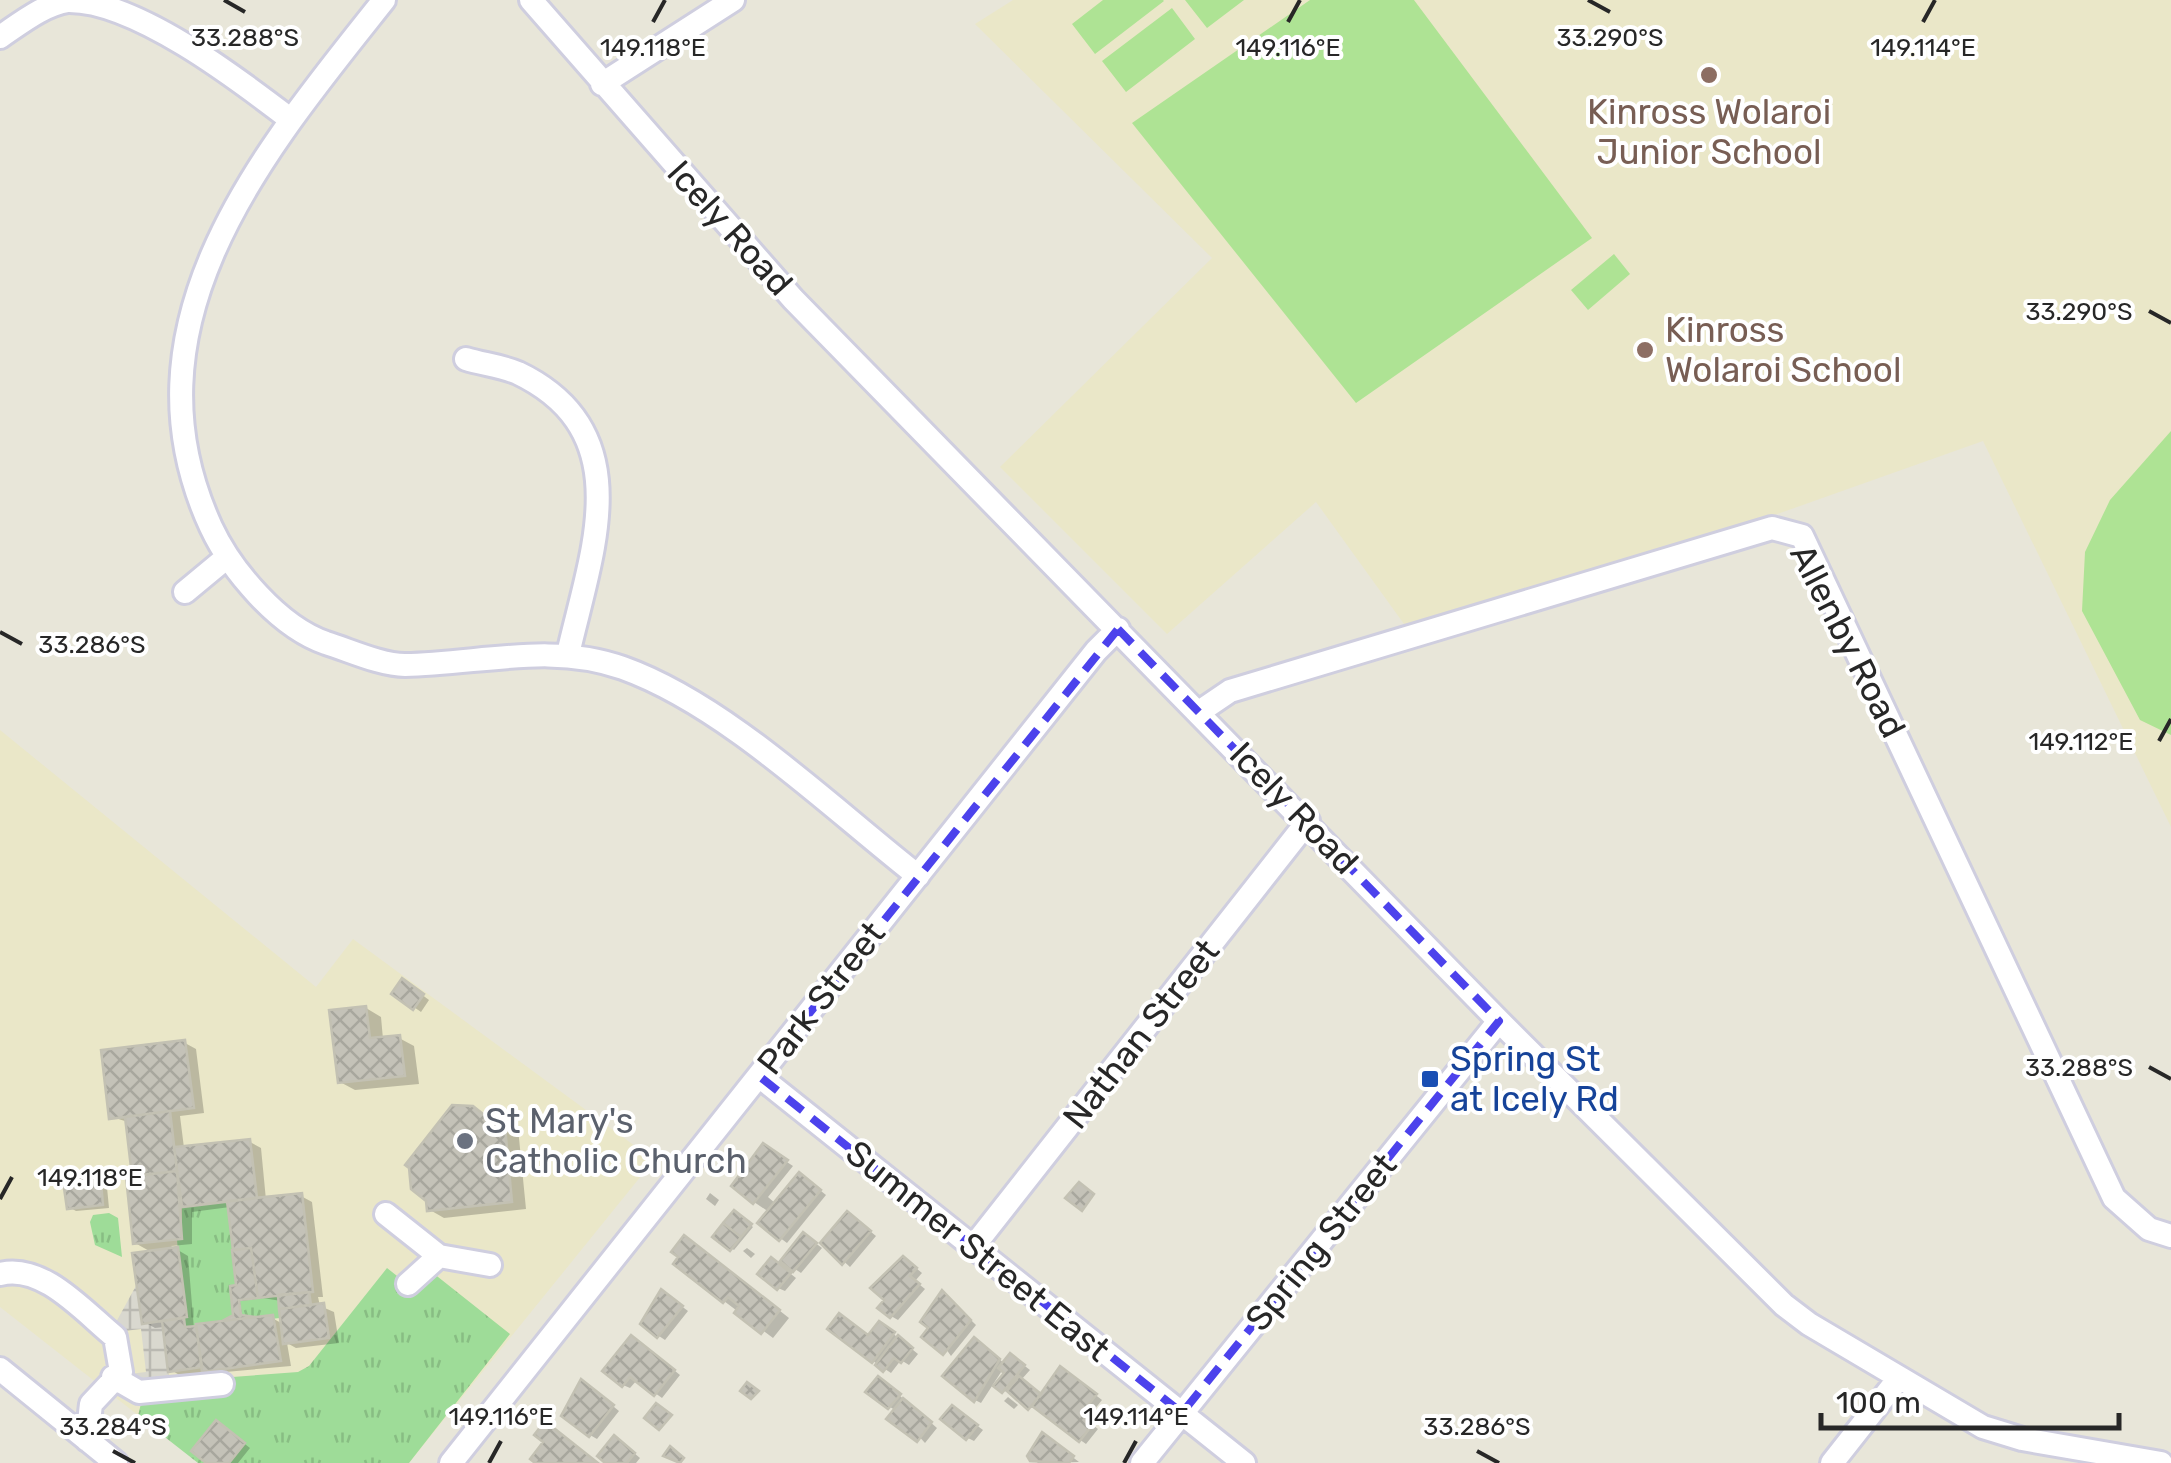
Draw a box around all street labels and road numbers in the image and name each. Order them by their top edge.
street label: Icely Road [659,152,801,304]
street label: Allenby Road [1781,537,1915,745]
street label: Icely Road [1221,733,1367,883]
street label: Park Street [748,913,894,1083]
street label: Nathan Street [1054,931,1228,1137]
street label: Summer Street East [838,1132,1118,1370]
street label: Spring Street [1237,1145,1405,1339]

